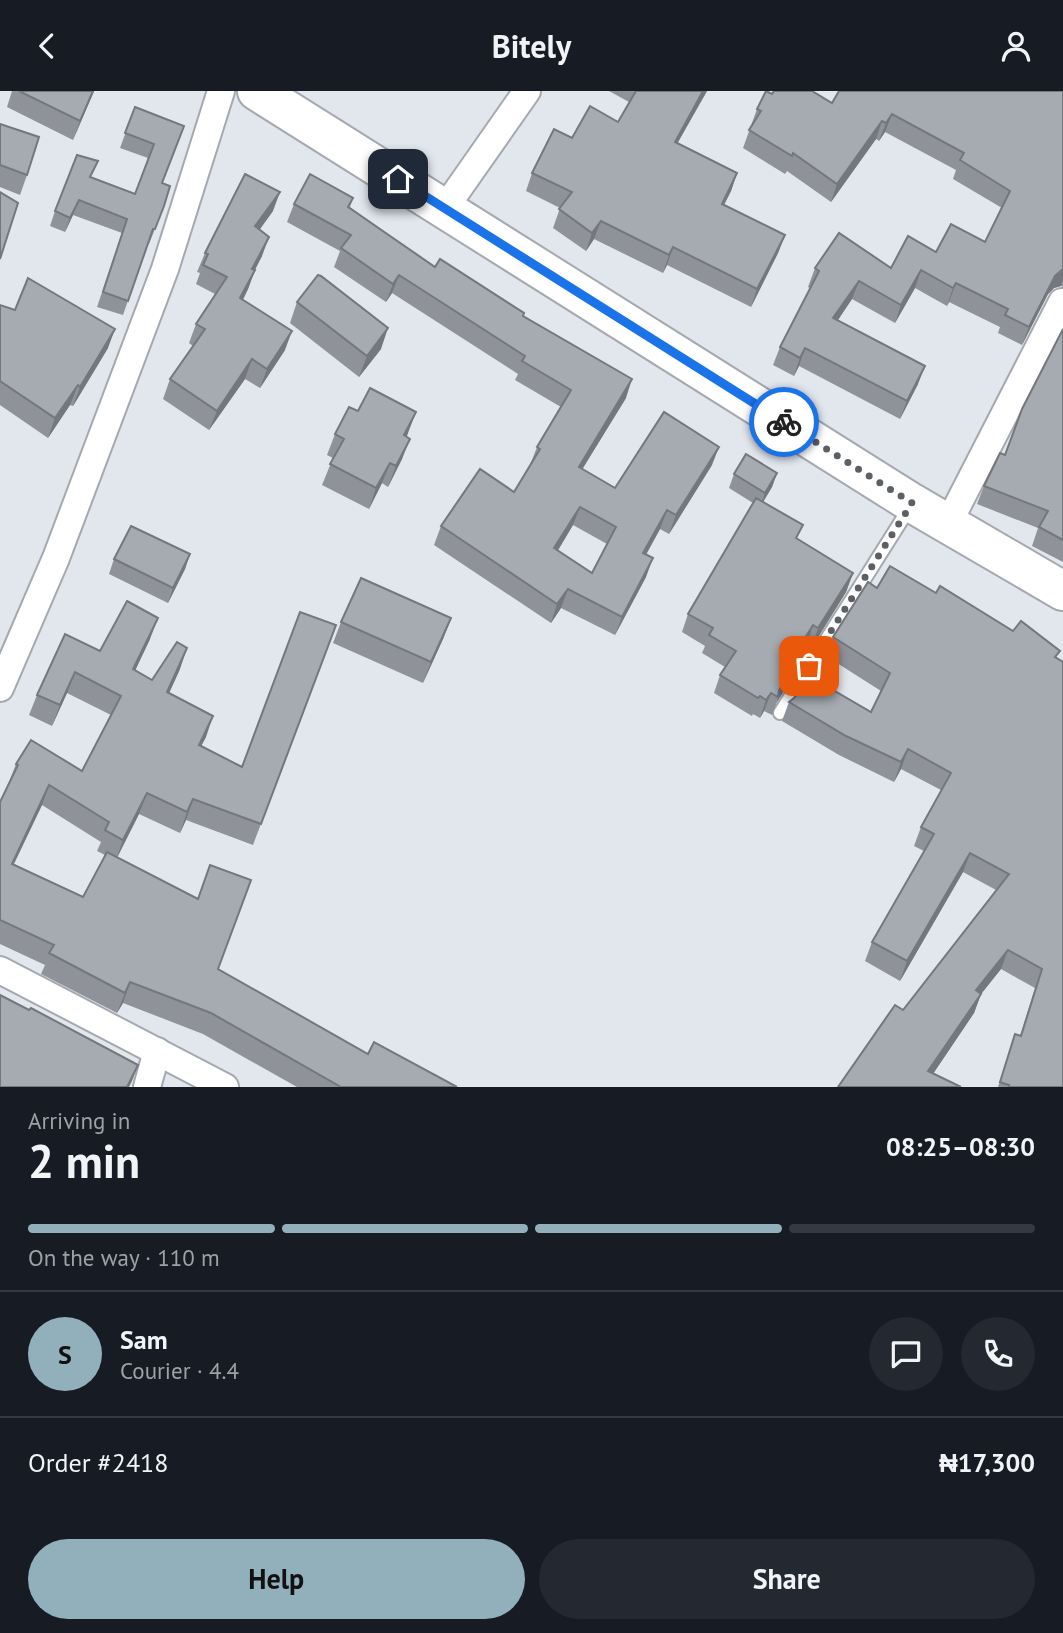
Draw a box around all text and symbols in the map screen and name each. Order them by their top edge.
text: Bitely [492,25,571,67]
icon: back [28,27,66,65]
icon: person [997,27,1035,65]
pin [368,149,428,209]
icon: home [379,160,417,198]
courier [749,387,819,457]
icon: bike [765,403,803,441]
pin [779,636,839,696]
icon: bag [790,647,828,685]
text: Arriving in [28,1106,130,1135]
text: 08:25–08:30 [886,1130,1035,1163]
text: 2 min [28,1131,140,1191]
text: On the way · 110 m [28,1243,220,1272]
button: chat [869,1317,943,1391]
button: phone [961,1317,1035,1391]
text: Sam [120,1323,168,1356]
text: S [58,1338,72,1371]
text: Courier · 4.4 [120,1356,239,1385]
text: Order #2418 [28,1446,168,1479]
text: ₦17,300 [939,1446,1035,1479]
button: Help [28,1539,525,1619]
button: Share [539,1539,1035,1619]

